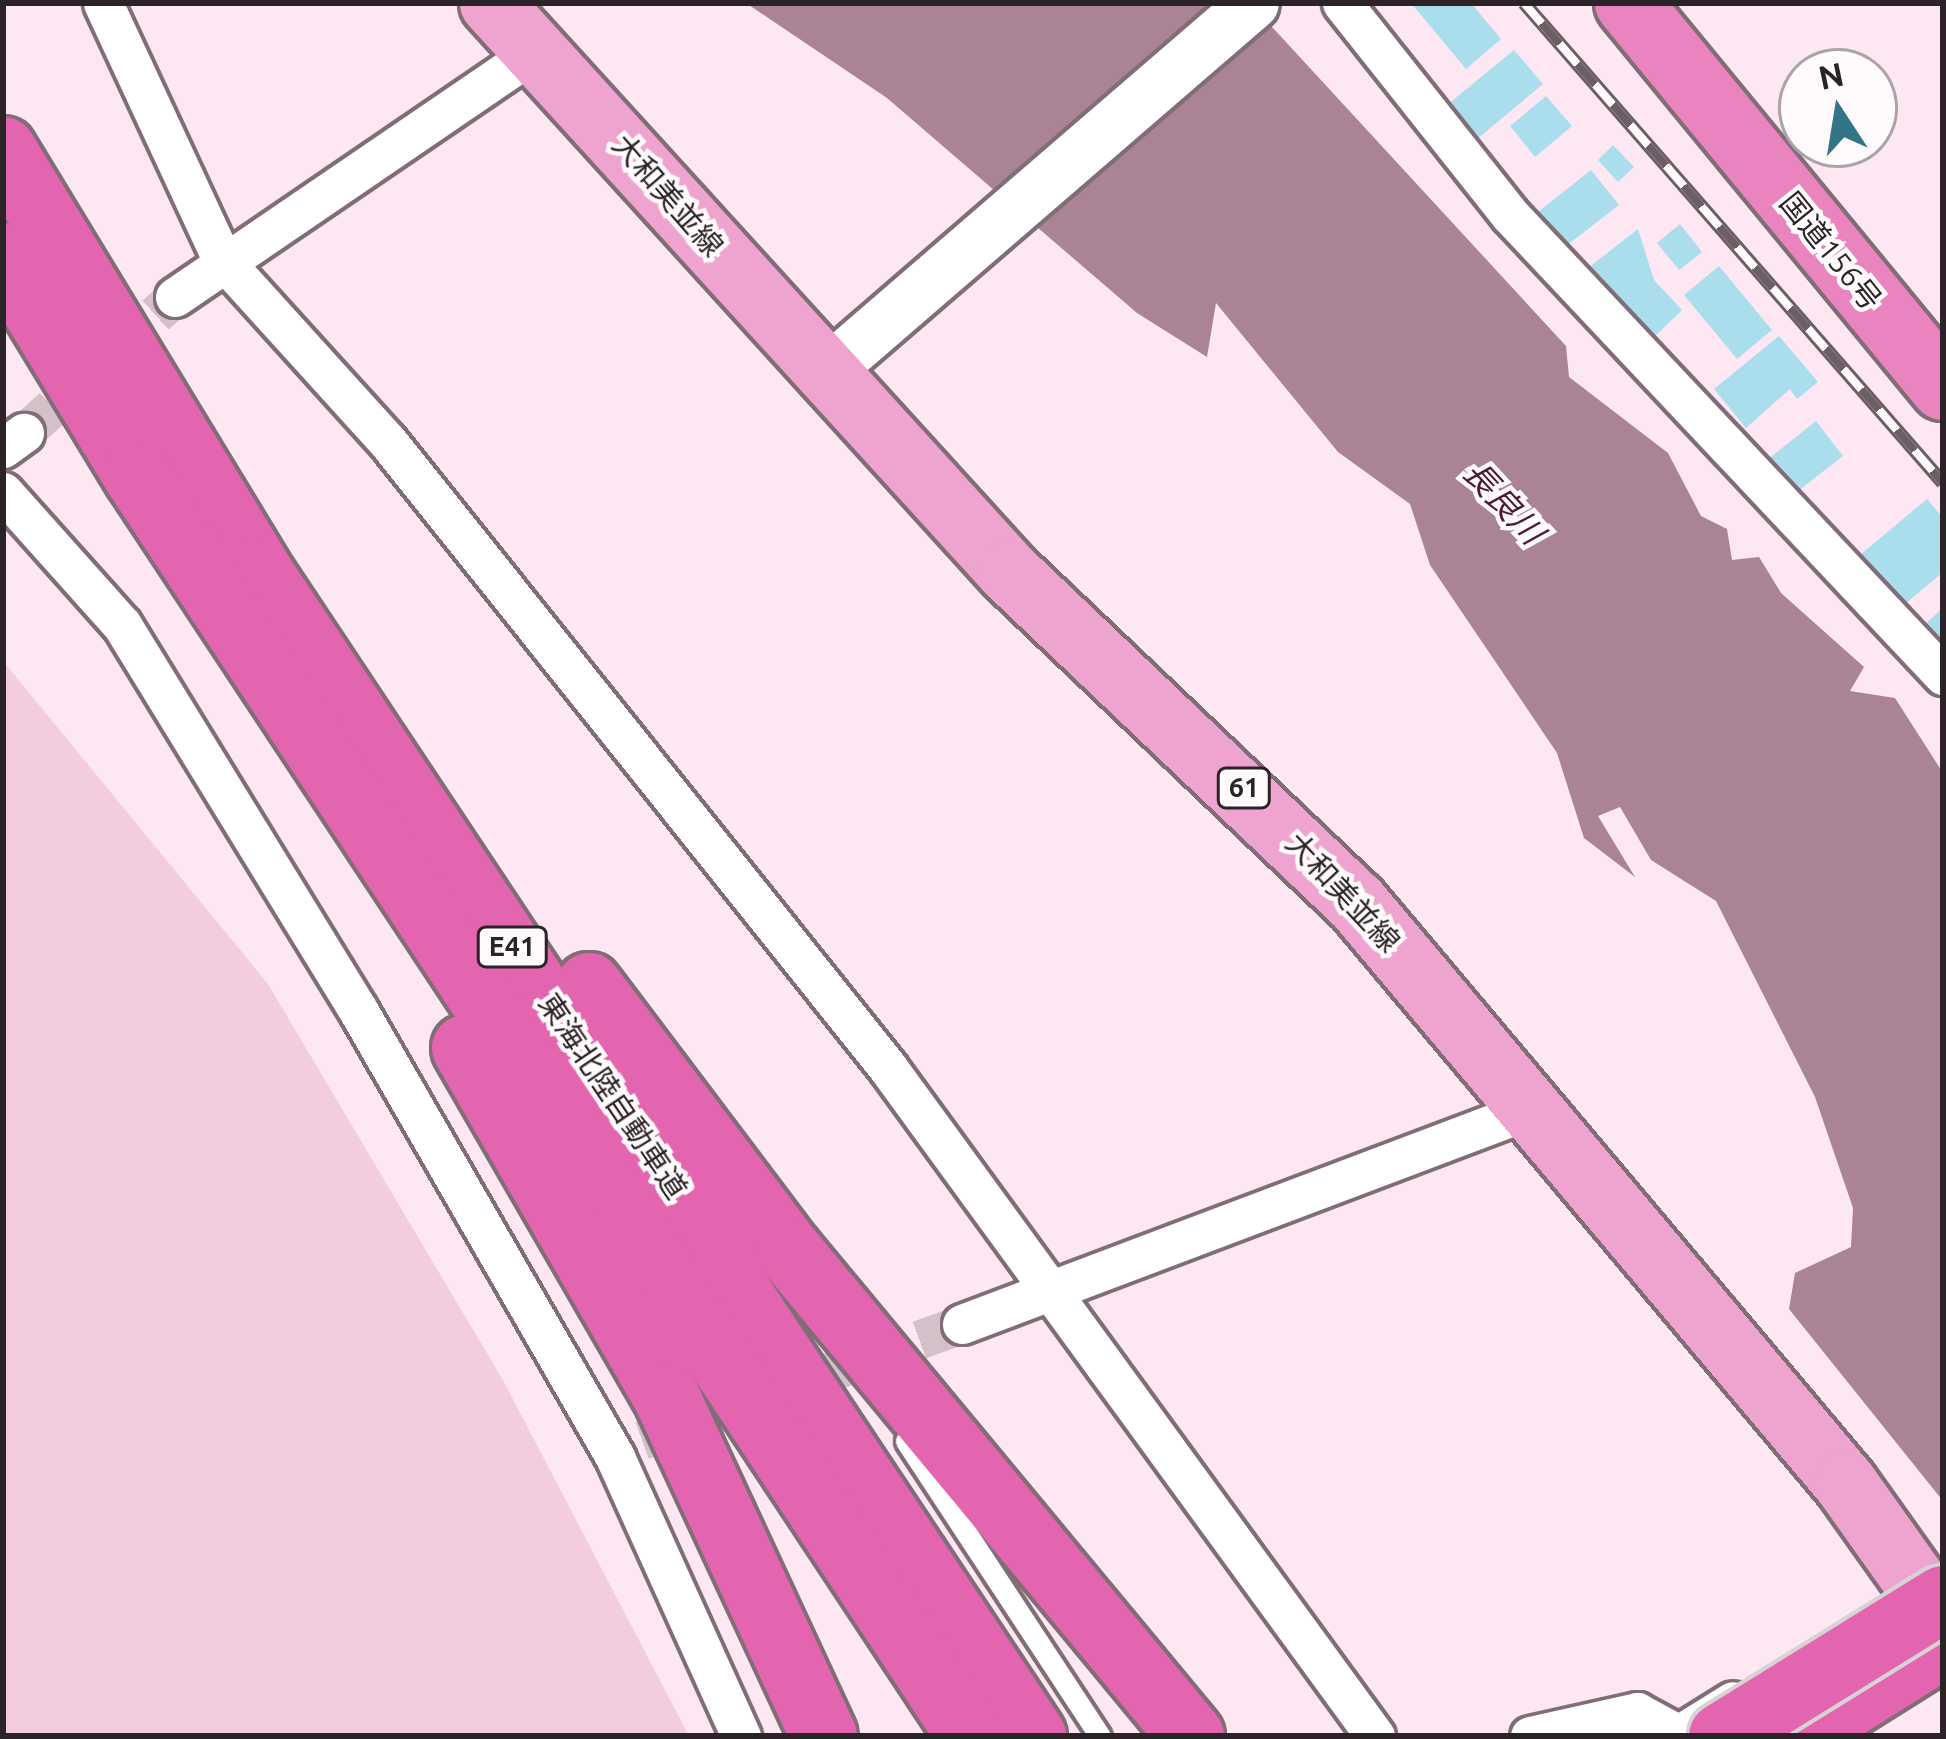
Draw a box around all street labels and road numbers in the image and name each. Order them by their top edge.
street label: 大和美並線 [605,127,731,263]
street label: 国道156号 [1773,185,1889,317]
road number: 61 [1214,767,1274,809]
street label: 大和美並線 [1279,825,1407,959]
road number: E41 [476,926,548,968]
street label: 東海北陸自動車道 [531,986,695,1206]

